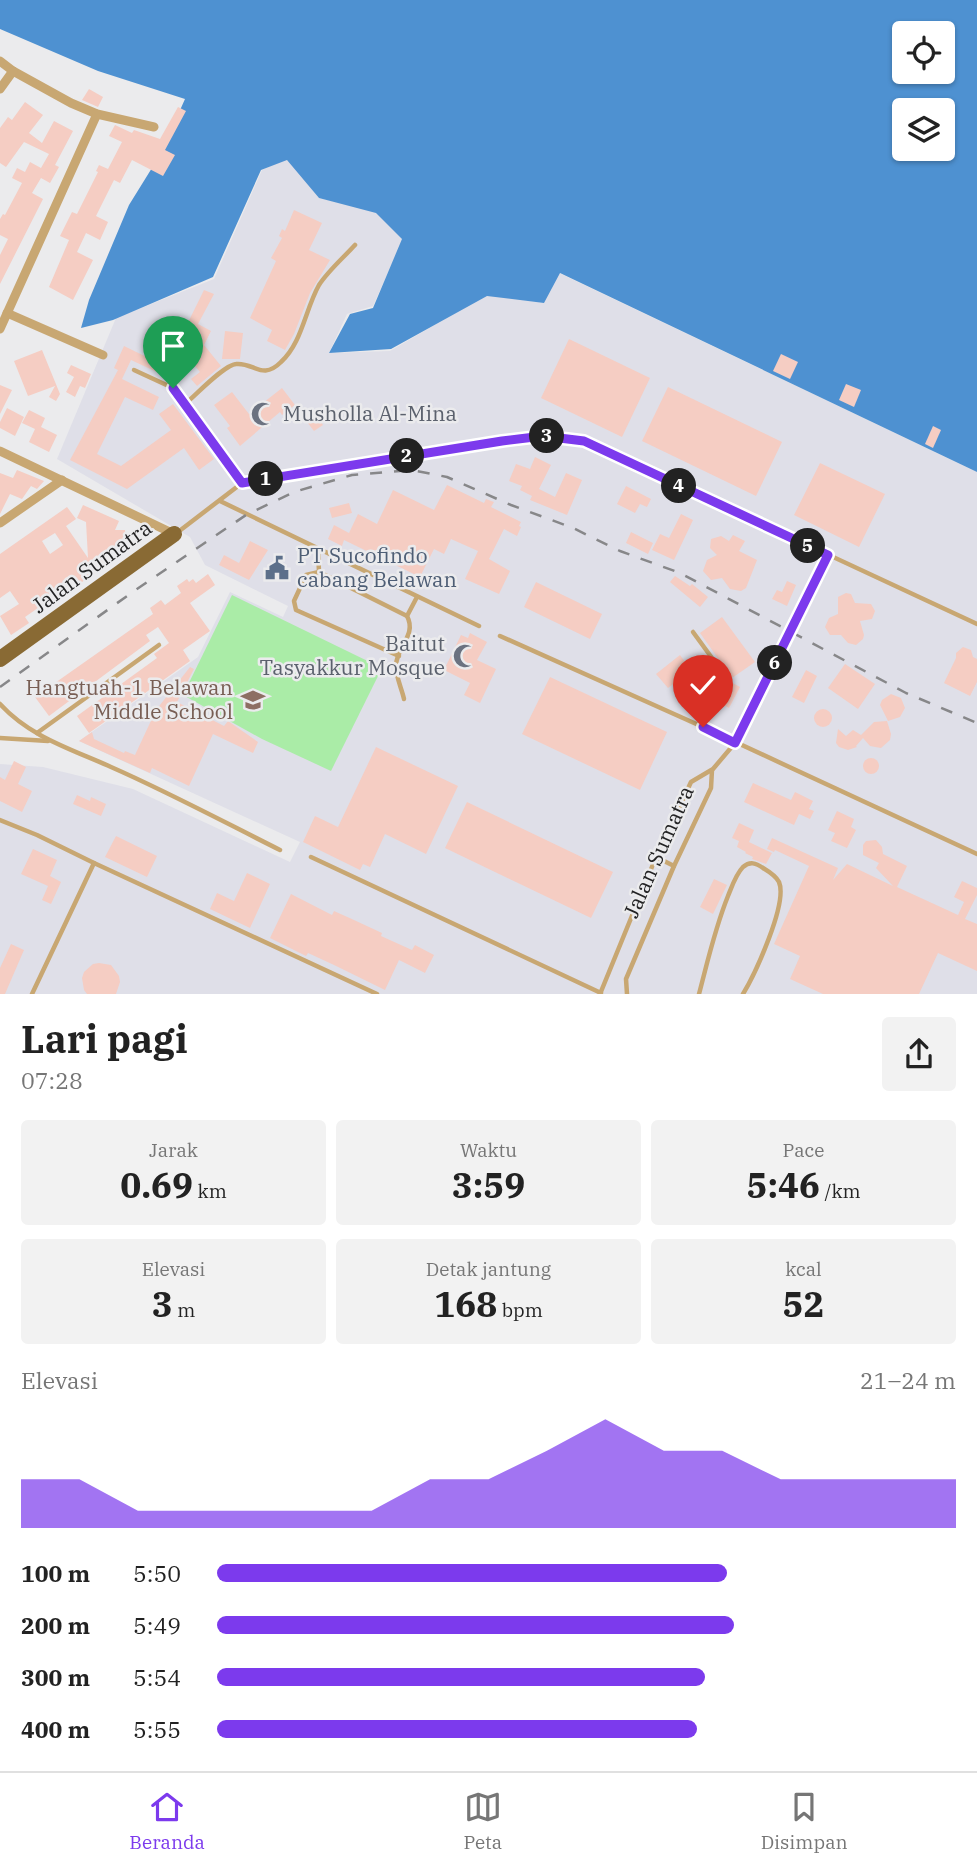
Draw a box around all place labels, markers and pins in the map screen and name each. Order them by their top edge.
pin [143,316,203,388]
place label: Musholla Al-Mina [283,399,457,427]
mosque icon: Musholla Al-Mina [249,400,277,428]
pin: 3 [530,418,564,453]
pin: 2 [390,438,424,474]
pin: 1 [248,462,284,496]
pin: 4 [662,468,696,504]
pin: 5 [790,528,826,564]
place label: PT Sucofindo cabang Belawan [297,541,457,593]
public building icon: PT Sucofindo cabang Belawan [263,554,291,582]
place label: Baitut Tasyakkur Mosque [259,629,445,681]
mosque icon: Baitut Tasyakkur Mosque [451,642,479,670]
pin: 6 [758,646,792,680]
pin [673,655,733,727]
place label: Hangtuah-1 Belawan Middle School [25,673,233,725]
school or university icon: Hangtuah-1 Belawan Middle School [239,686,267,714]

